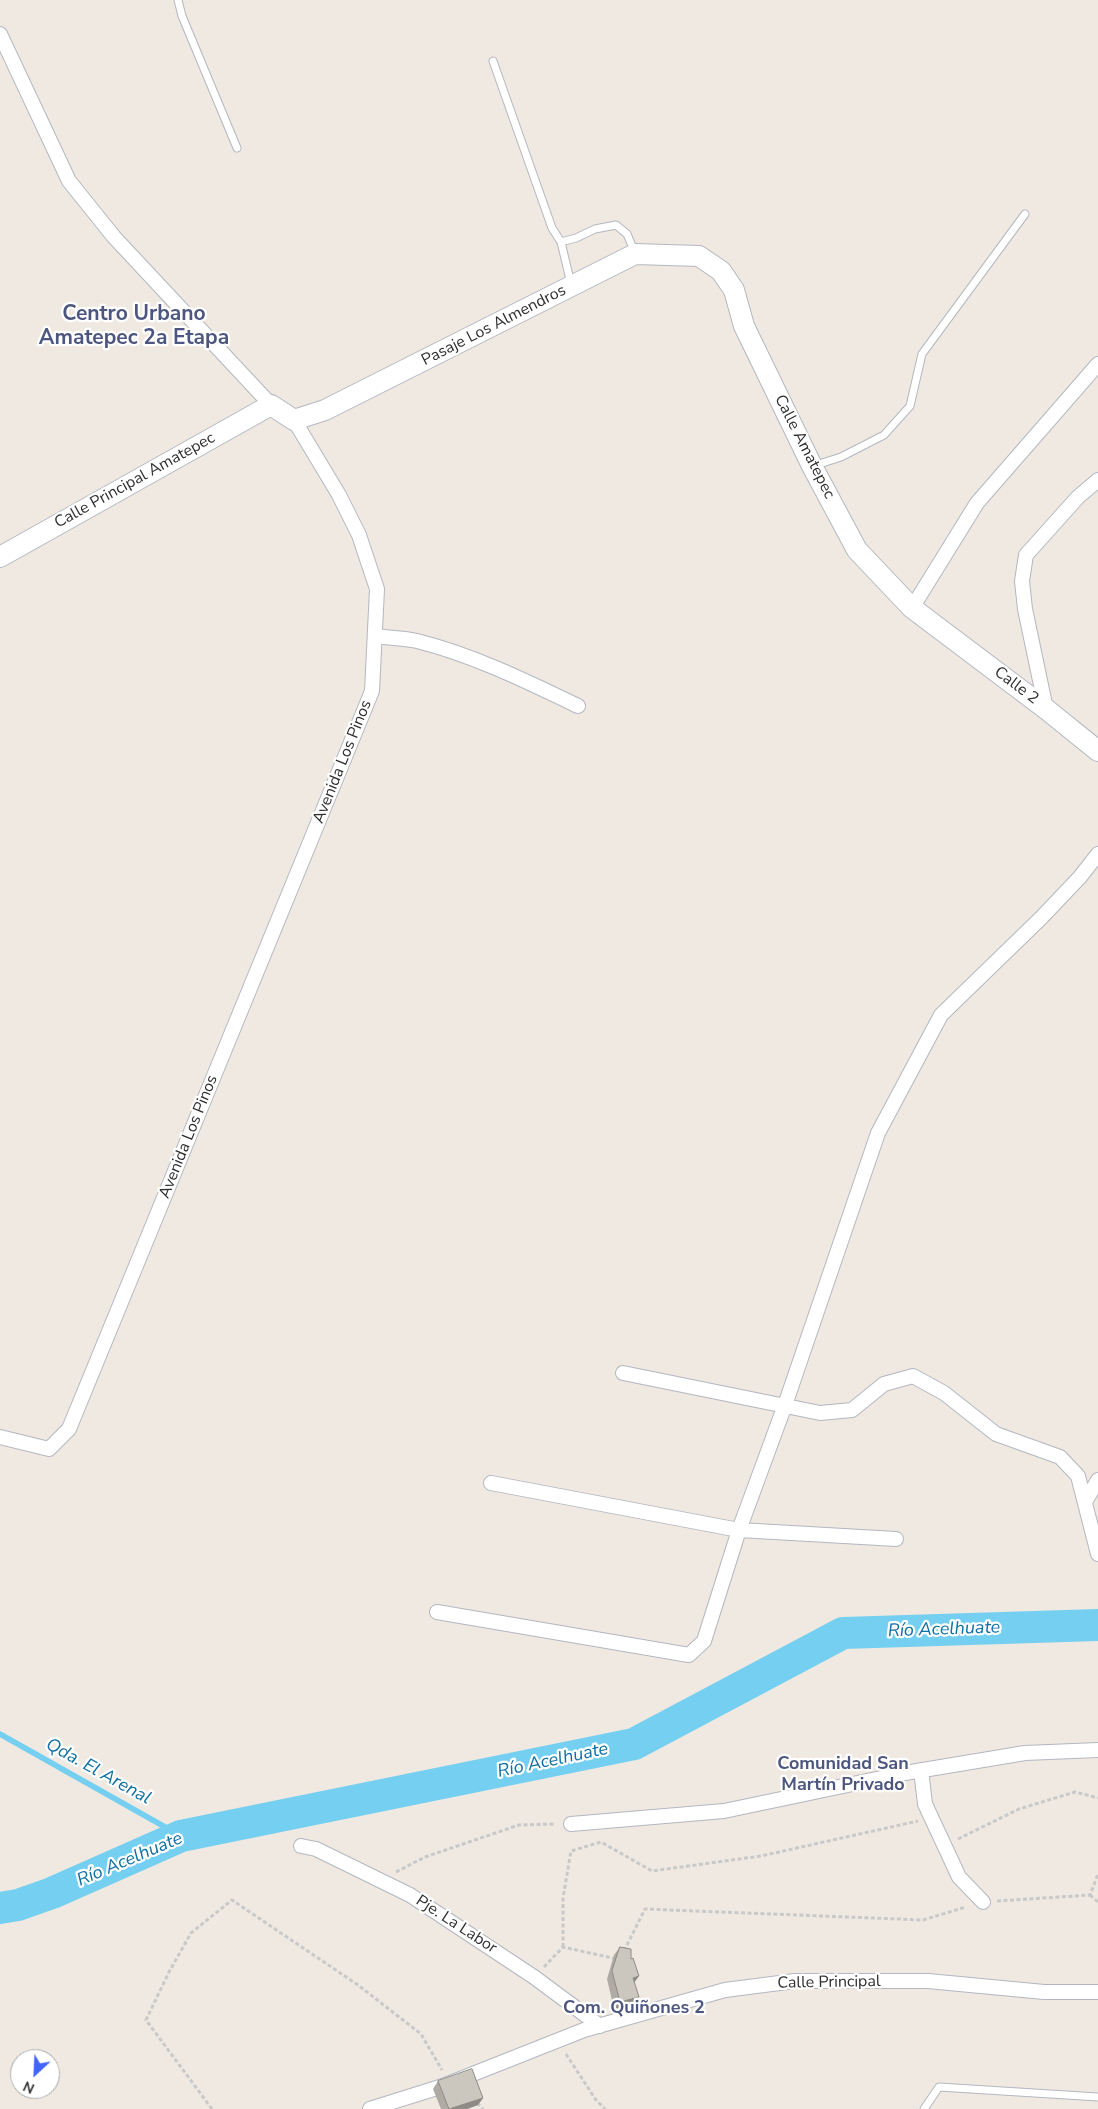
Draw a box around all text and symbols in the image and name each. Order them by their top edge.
street label: Pasaje Los Almendros [419,281,569,371]
district label: Centro Urbano Amatepec 2a Etapa [39,302,229,352]
street label: Calle Amatepec [770,392,838,502]
street label: Calle Principal Amatepec [51,429,219,533]
street label: Calle 2 [990,663,1042,709]
street label: Avenida Los Pinos [309,697,377,827]
street label: Avenida Los Pinos [155,1072,223,1202]
water label: Río Acelhuate [887,1617,1001,1643]
water label: Qda. El Arenal [42,1734,154,1810]
water label: Río Acelhuate [496,1739,610,1783]
district label: Comunidad San Martín Privado [777,1754,909,1796]
water label: Río Acelhuate [74,1828,186,1892]
street label: Pje. La Labor [412,1892,500,1958]
street label: Calle Principal [777,1973,881,1993]
district label: Com. Quiñones 2 [563,1998,705,2020]
north arrow [10,2049,60,2099]
text: N [20,2076,38,2098]

